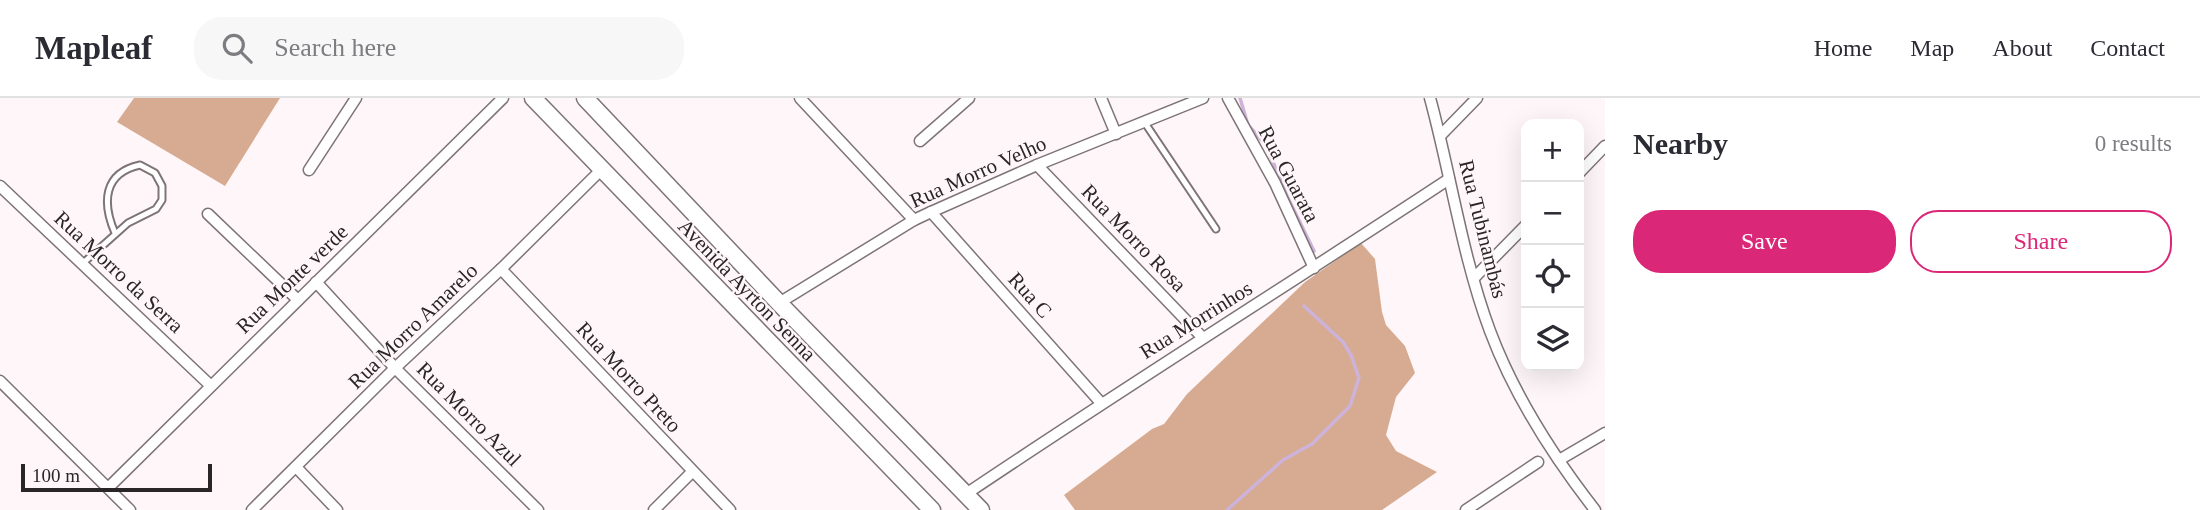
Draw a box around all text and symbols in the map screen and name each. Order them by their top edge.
search box [194,17,684,80]
icon: search [218,29,256,67]
text: Mapleaf [35,30,152,66]
text: Search here [274,33,396,62]
text: Home [1814,35,1872,61]
text: Map [1910,35,1954,61]
text: About [1992,35,2052,61]
text: Contact [2090,35,2165,61]
map controls [1521,119,1584,371]
button: + [1521,119,1584,182]
street label: Rua Guarata [1254,122,1325,227]
text: Nearby [1633,127,1728,160]
street label: Rua Morro Velho [906,131,1050,213]
text: 0 results [2095,131,2172,156]
street label: Rua Tubinambás [1454,157,1512,301]
street label: Rua Morro Rosa [1077,179,1192,297]
button: − [1521,182,1584,245]
street label: Rua Morro da Serra [50,206,189,338]
button: Save [1633,210,1896,273]
button: Share [1910,210,2172,273]
street label: Avenida Ayrton Senna [673,214,821,366]
street label: Rua Monte verde [231,220,353,338]
button: locate [1521,245,1584,308]
street label: Rua Morro Amarelo [343,258,483,394]
street label: Rua C [1003,267,1057,323]
street label: Rua Morrinhos [1135,276,1257,364]
button: layers [1521,308,1584,371]
street label: Rua Morro Preto [572,317,686,437]
street label: Rua Morro Azul [412,357,526,471]
scale bar [21,461,212,493]
text: 100 m [32,465,80,486]

